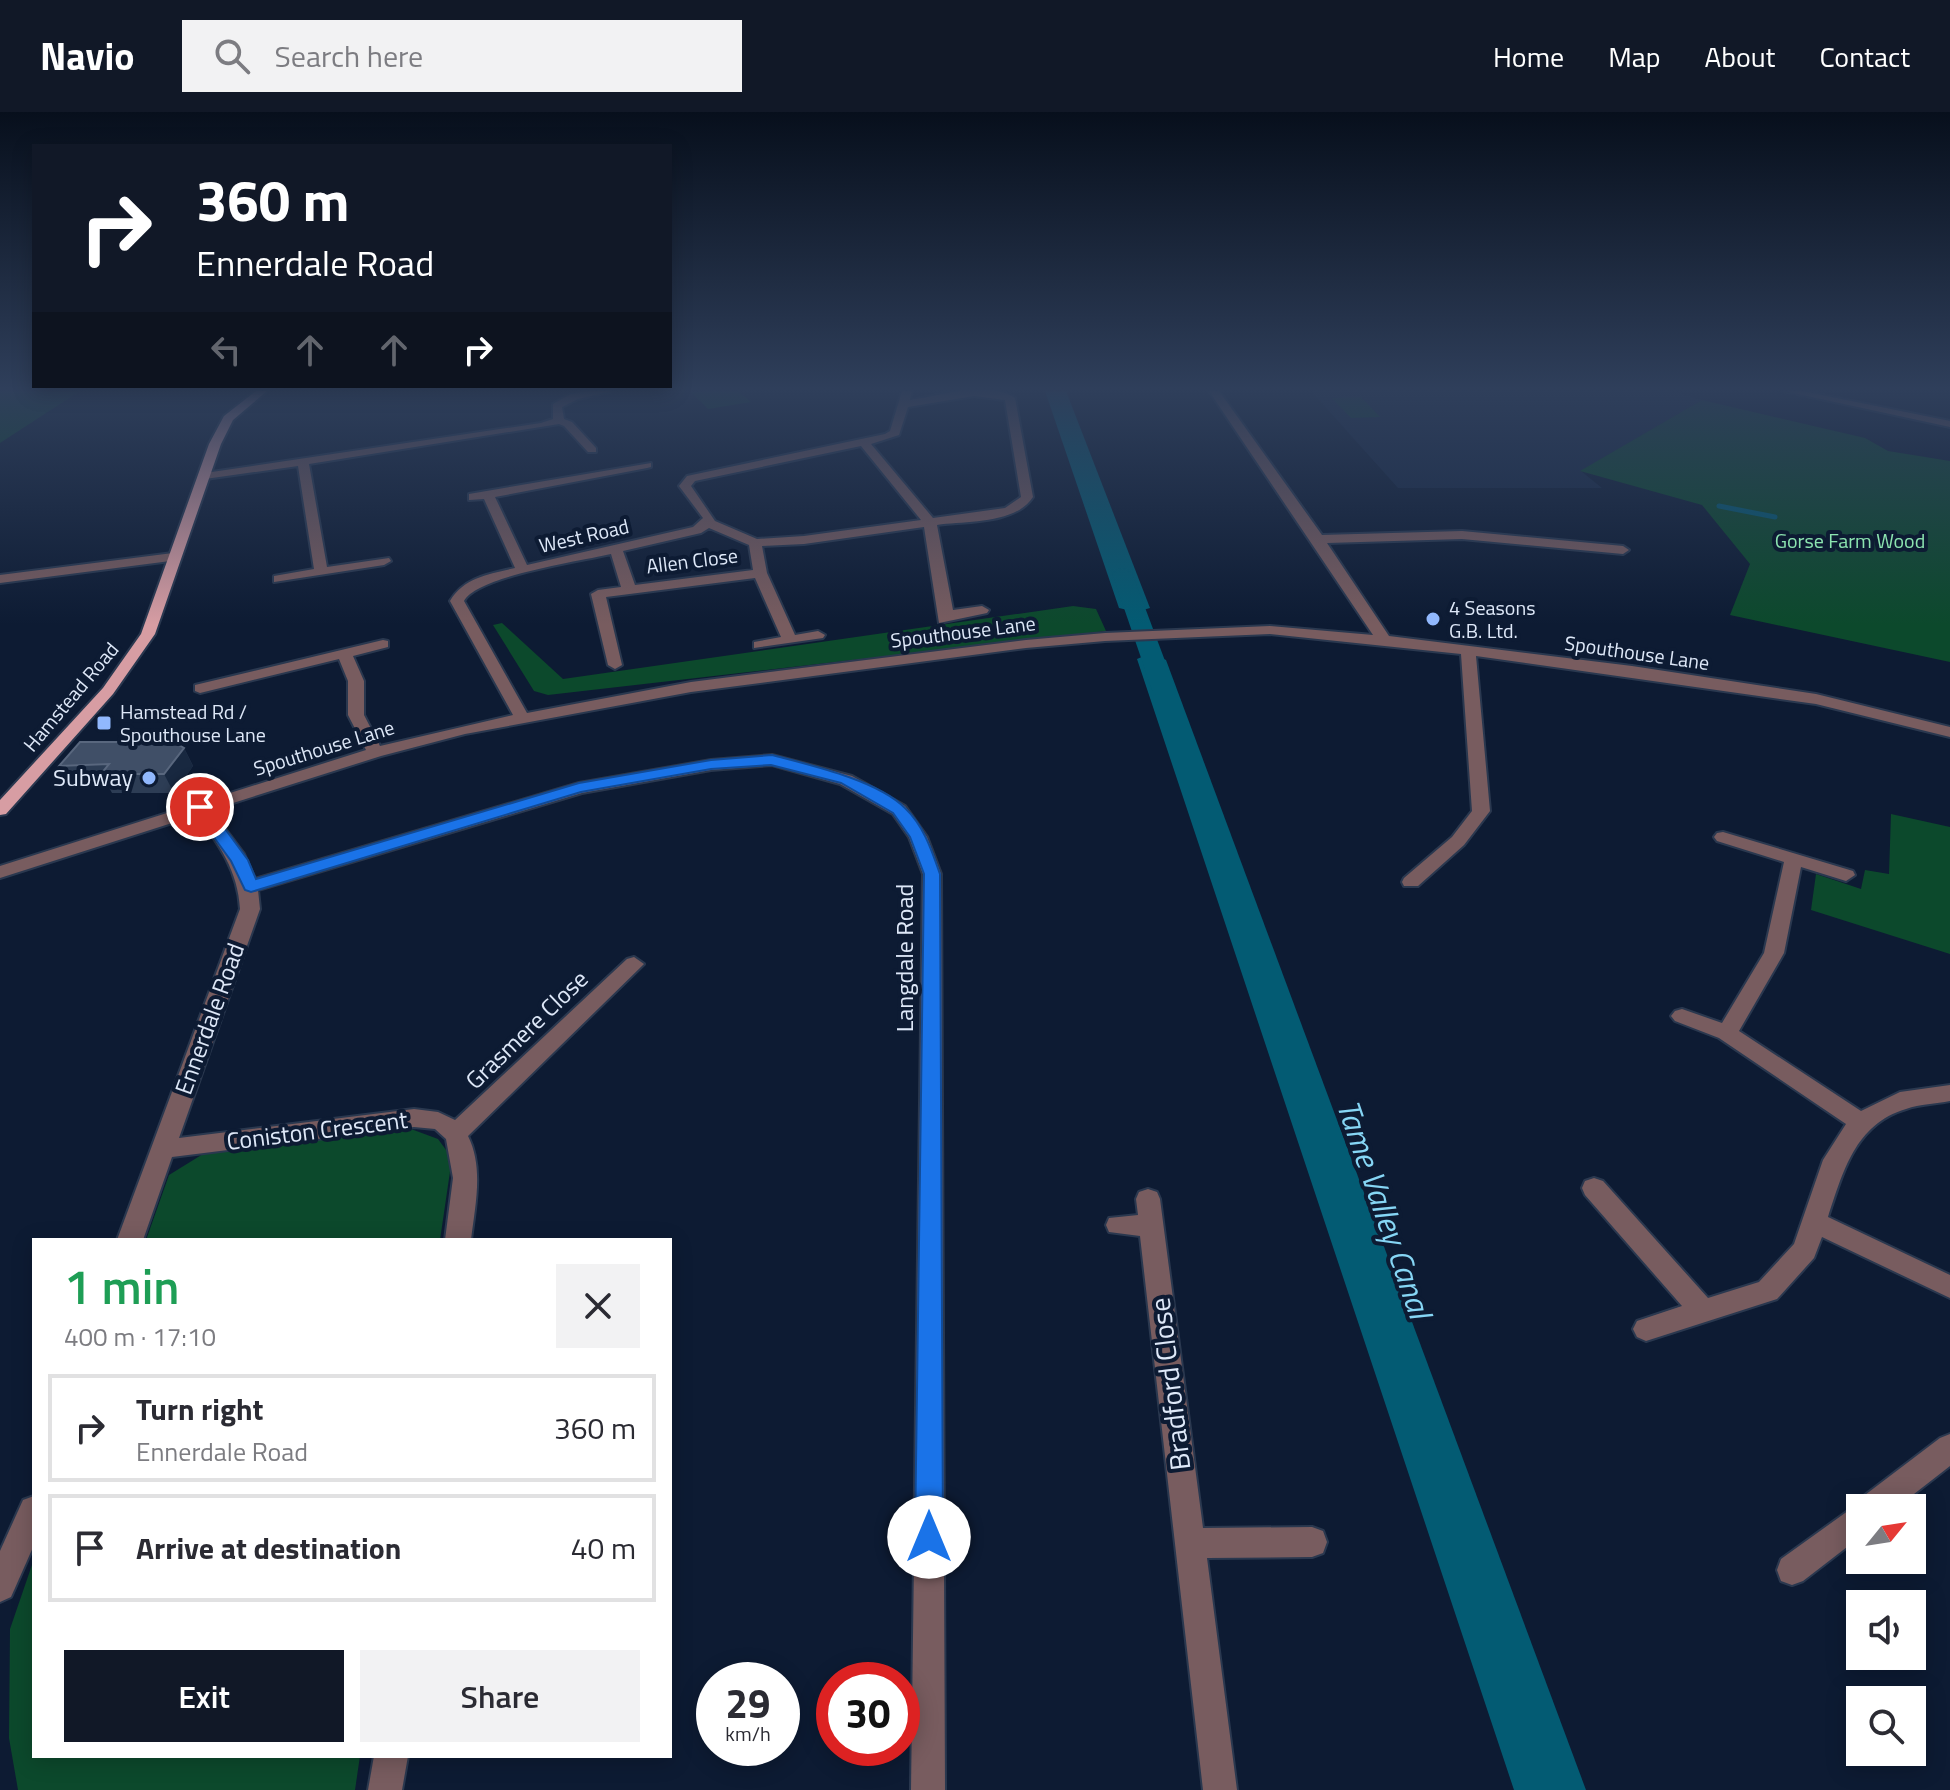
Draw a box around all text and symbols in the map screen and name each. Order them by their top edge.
search box [182,20,742,92]
text: Navio [40,27,134,85]
text: Search here [274,33,423,79]
icon: search [210,34,254,78]
text: Home [1493,35,1564,78]
text: Map [1608,35,1661,78]
text: About [1705,35,1775,78]
text: Contact [1819,35,1910,78]
text: 360 m [196,158,349,243]
icon: right [64,176,168,280]
text: Ennerdale Road [196,235,434,290]
icon: left [204,328,248,372]
icon: ahead [288,328,332,372]
icon: ahead [372,328,416,372]
icon: right [456,328,500,372]
street label: West Road [536,510,632,561]
park label: Gorse Farm Wood [1775,525,1925,556]
street label: Allen Close [644,540,739,581]
place label: 4 Seasons G.B. Ltd. [1449,592,1535,646]
street label: Spouthouse Lane [889,607,1037,656]
marker: 4 Seasons G.B. Ltd. [1424,610,1442,628]
street label: Spouthouse Lane [1563,627,1711,678]
street label: Hamstead Road [15,635,126,758]
place label: Hamstead Rd / Spouthouse Lane [120,696,266,750]
street label: Spouthouse Lane [250,711,398,784]
marker: Hamstead Rd / Spouthouse Lane [95,714,113,732]
place label: Subway [53,759,133,795]
marker: Subway [140,769,158,787]
pin [166,773,234,841]
icon: arrive [178,785,222,829]
street label: Langdale Road [886,884,922,1032]
street label: Ennerdale Road [165,938,253,1099]
street label: Grasmere Close [457,961,596,1097]
water label: Tame Valley Canal [1325,1093,1446,1327]
street label: Coniston Crescent [224,1101,410,1159]
text: 1 min [64,1250,179,1323]
button: close [556,1264,640,1348]
street label: Bradford Close [1138,1295,1201,1473]
text: 400 m · 17:10 [64,1317,216,1356]
text: Turn right [136,1386,264,1432]
text: 360 m [554,1405,636,1451]
icon: right [68,1406,112,1450]
text: Ennerdale Road [136,1432,308,1471]
north arrow [1846,1494,1926,1574]
map controls [1846,1494,1926,1766]
position arrow [887,1495,971,1579]
text: Arrive at destination [136,1525,401,1571]
text: 40 m [571,1525,636,1571]
icon: arrive [68,1526,112,1570]
button: sound [1846,1590,1926,1670]
button: Exit [64,1650,344,1742]
button: Share [360,1650,640,1742]
speed limit sign: 30 [816,1662,920,1766]
text: 29 [726,1673,770,1734]
button: search [1846,1686,1926,1766]
text: km/h [725,1718,771,1749]

